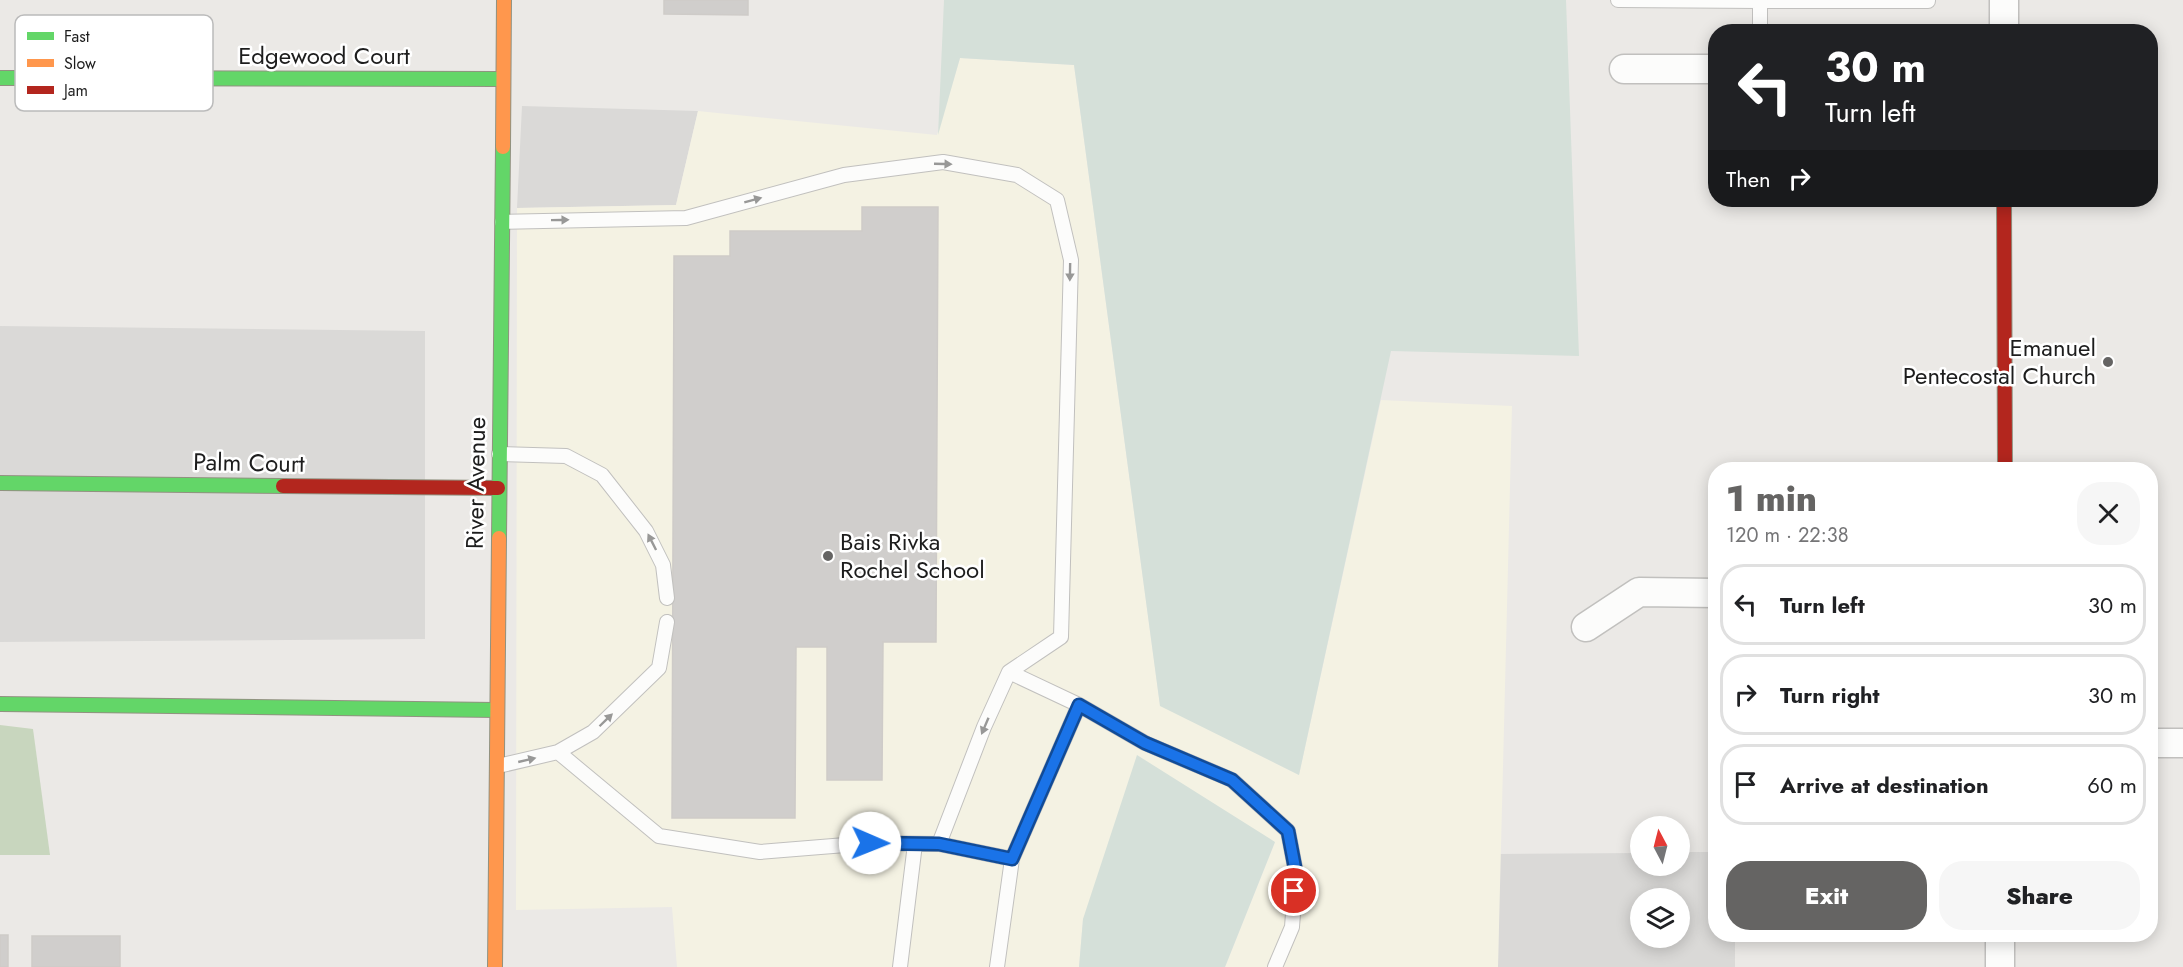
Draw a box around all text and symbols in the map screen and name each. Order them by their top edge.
legend [15,15,213,111]
text: Fast [64,25,90,48]
text: 30 m [1825,37,1926,98]
street label: Edgewood Court [238,38,410,73]
icon: left [1726,48,1804,126]
text: Slow [64,52,96,75]
text: Jam [62,79,88,102]
text: Turn left [1825,93,1915,132]
one-way arrow [934,159,953,168]
icon: right [1783,162,1816,195]
text: Then [1726,163,1771,195]
one-way arrow [744,195,762,204]
one-way arrow [550,216,569,225]
one-way arrow [1066,263,1075,282]
place label: Emanuel Pentecostal Church [1903,330,2096,393]
marker: Emanuel Pentecostal Church [2101,355,2115,369]
street label: River Avenue [457,416,494,550]
street label: Palm Court [193,444,305,481]
text: 1 min [1726,472,1817,524]
button: close [2077,482,2140,545]
text: 120 m · 22:38 [1726,521,1849,550]
place label: Bais Rivka Rochel School [840,524,985,587]
one-way arrow [647,534,656,551]
marker: Bais Rivka Rochel School [821,549,835,563]
icon: left [1729,588,1762,621]
text: Turn left [1780,589,1865,621]
text: 30 m [2088,589,2137,621]
icon: right [1729,678,1762,711]
text: Turn right [1780,679,1880,711]
text: 30 m [2088,679,2137,711]
one-way arrow [599,713,613,727]
one-way arrow [980,717,990,735]
one-way arrow [518,754,536,764]
icon: arrive [1729,768,1762,801]
text: Arrive at destination [1780,769,1989,801]
text: 60 m [2087,769,2137,801]
position arrow [838,811,902,875]
north arrow [1630,816,1690,876]
map controls [1630,816,1690,948]
button: Exit [1726,861,1927,930]
button: Share [1939,861,2140,930]
pin [1268,865,1319,916]
icon: arrive [1277,874,1310,907]
button: layers [1630,888,1690,948]

